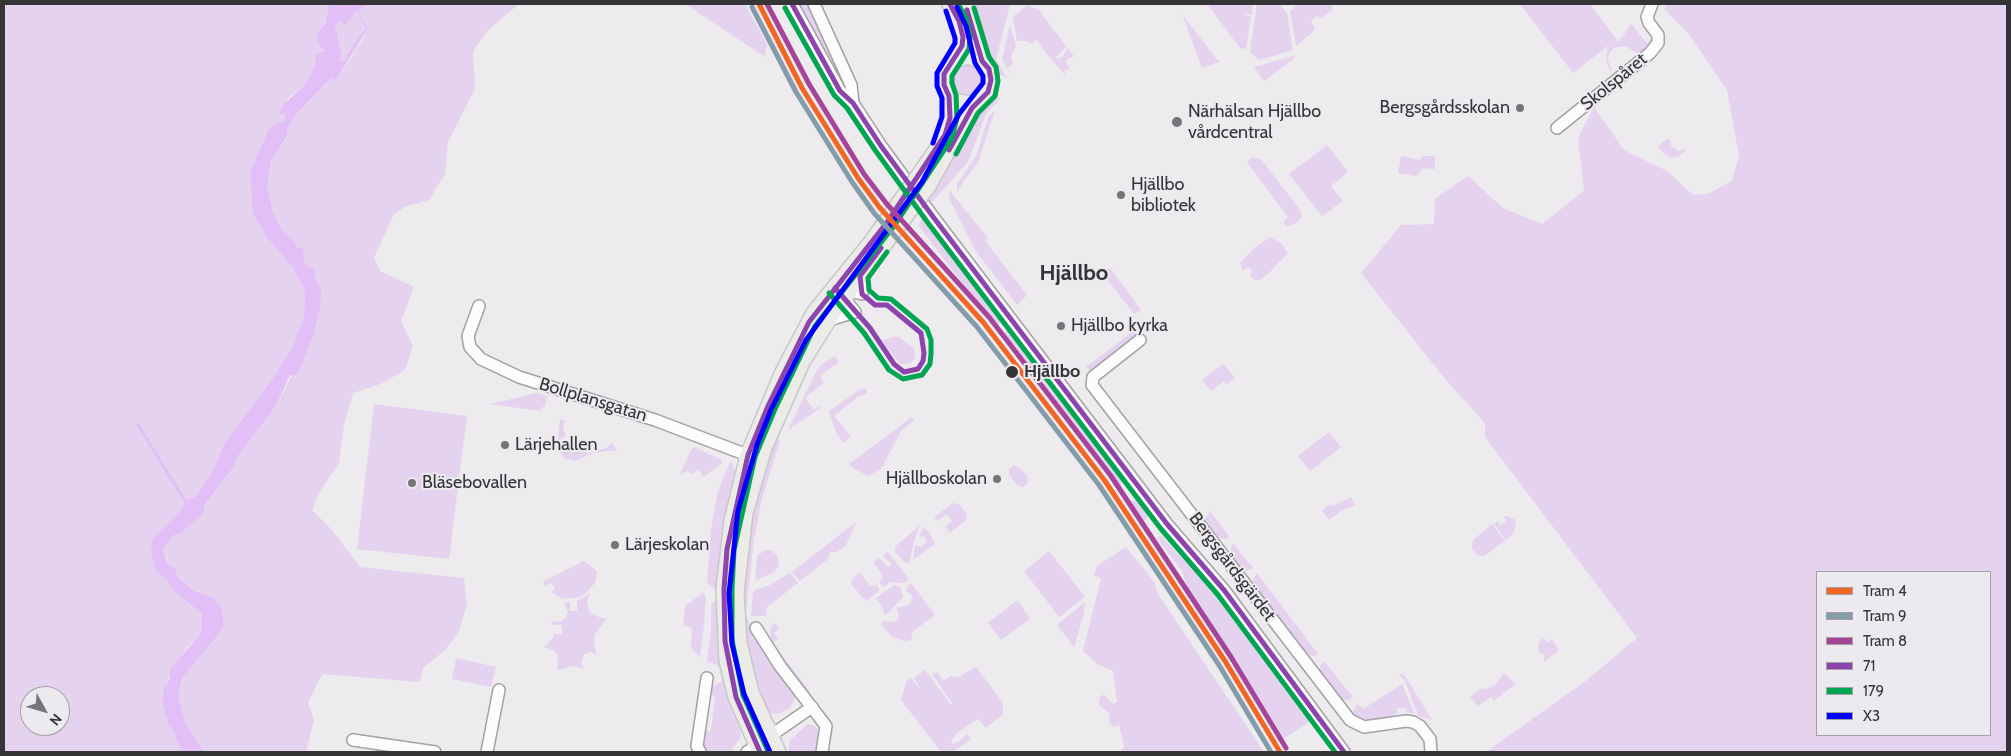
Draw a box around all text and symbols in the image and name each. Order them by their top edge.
street label: Skolspåret [1576,49,1652,115]
place label: Bergsgårdsskolan [1380,97,1510,119]
place label: Närhälsan Hjällbo vårdcentral [1188,101,1321,144]
marker: Bergsgårdsskolan [1514,102,1526,114]
marker: Närhälsan Hjällbo vårdcentral [1170,115,1184,129]
place label: Hjällbo bibliotek [1131,174,1196,216]
marker: Hjällbo bibliotek [1115,189,1127,201]
district label: Hjällbo [1040,261,1108,287]
place label: Hjällbo kyrka [1071,315,1168,337]
marker: Hjällbo kyrka [1055,320,1067,332]
place label: Hjällbo [1024,361,1080,383]
marker: Hjällbo [1004,364,1020,380]
street label: Bollplansgatan [536,373,650,427]
place label: Lärjehallen [515,434,597,456]
marker: Lärjehallen [499,439,511,451]
place label: Hjällboskolan [886,468,987,490]
place label: Bläsebovallen [422,472,527,494]
marker: Hjällboskolan [991,473,1003,485]
marker: Bläsebovallen [406,477,418,489]
street label: Bergsgårdsgärdet [1184,508,1280,626]
place label: Lärjeskolan [625,534,709,556]
marker: Lärjeskolan [609,539,621,551]
legend [1816,571,1991,736]
text: Tram 4 [1863,582,1907,600]
text: Tram 9 [1863,607,1907,625]
text: Tram 8 [1863,632,1907,650]
text: 71 [1863,657,1875,675]
text: 179 [1863,682,1884,700]
north arrow [20,686,70,736]
text: X3 [1863,707,1880,725]
text: N [46,710,66,729]

